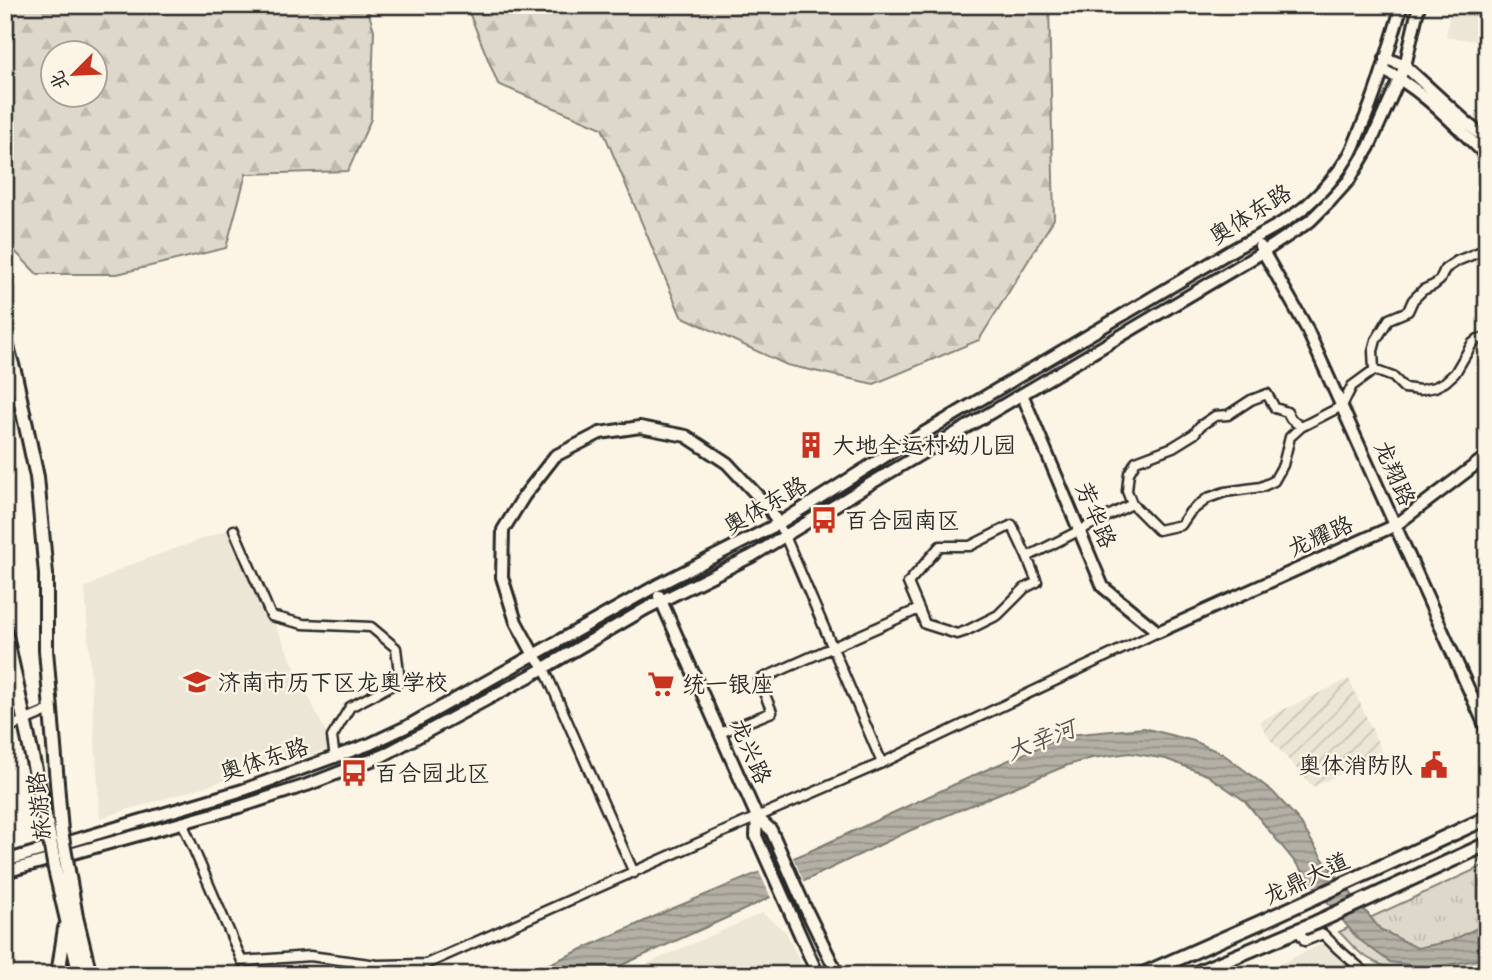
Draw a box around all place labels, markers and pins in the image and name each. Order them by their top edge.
place label: 大地全运村幼儿园 [832,429,1016,460]
building icon: 大地全运村幼儿园 [796,430,826,460]
place label: 百合园南区 [845,504,960,535]
bus stop icon: 百合园南区 [809,505,839,535]
place label: 济南市历下区龙奥学校 [218,666,448,697]
school or university icon: 济南市历下区龙奥学校 [182,667,212,697]
place label: 统一银座 [682,668,774,699]
supermarket icon: 统一银座 [646,669,676,699]
place label: 奥体消防队 [1298,749,1413,780]
public building icon: 奥体消防队 [1419,750,1449,780]
place label: 百合园北区 [375,757,490,788]
bus stop icon: 百合园北区 [339,758,369,788]

